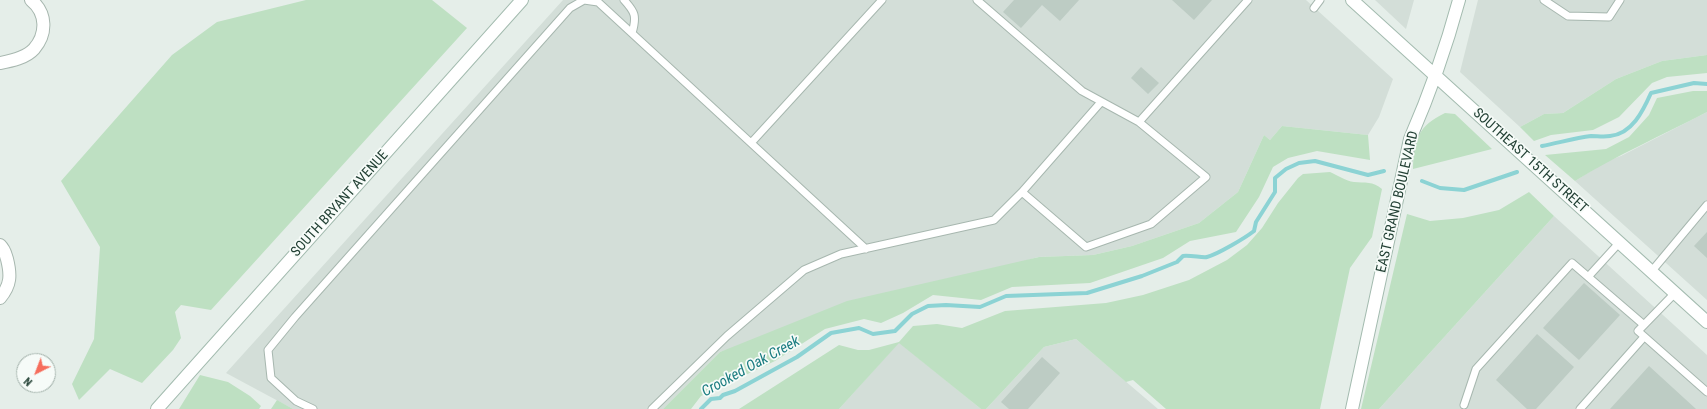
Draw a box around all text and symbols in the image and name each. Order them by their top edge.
street label: SOUTHEAST 15TH STREET [1469,105,1591,217]
street label: EAST GRAND BOULEVARD [1374,130,1422,274]
street label: SOUTH BRYANT AVENUE [288,147,392,261]
water label: Crooked Oak Creek [699,333,803,401]
north arrow [16,353,56,393]
text: N [21,374,35,389]

